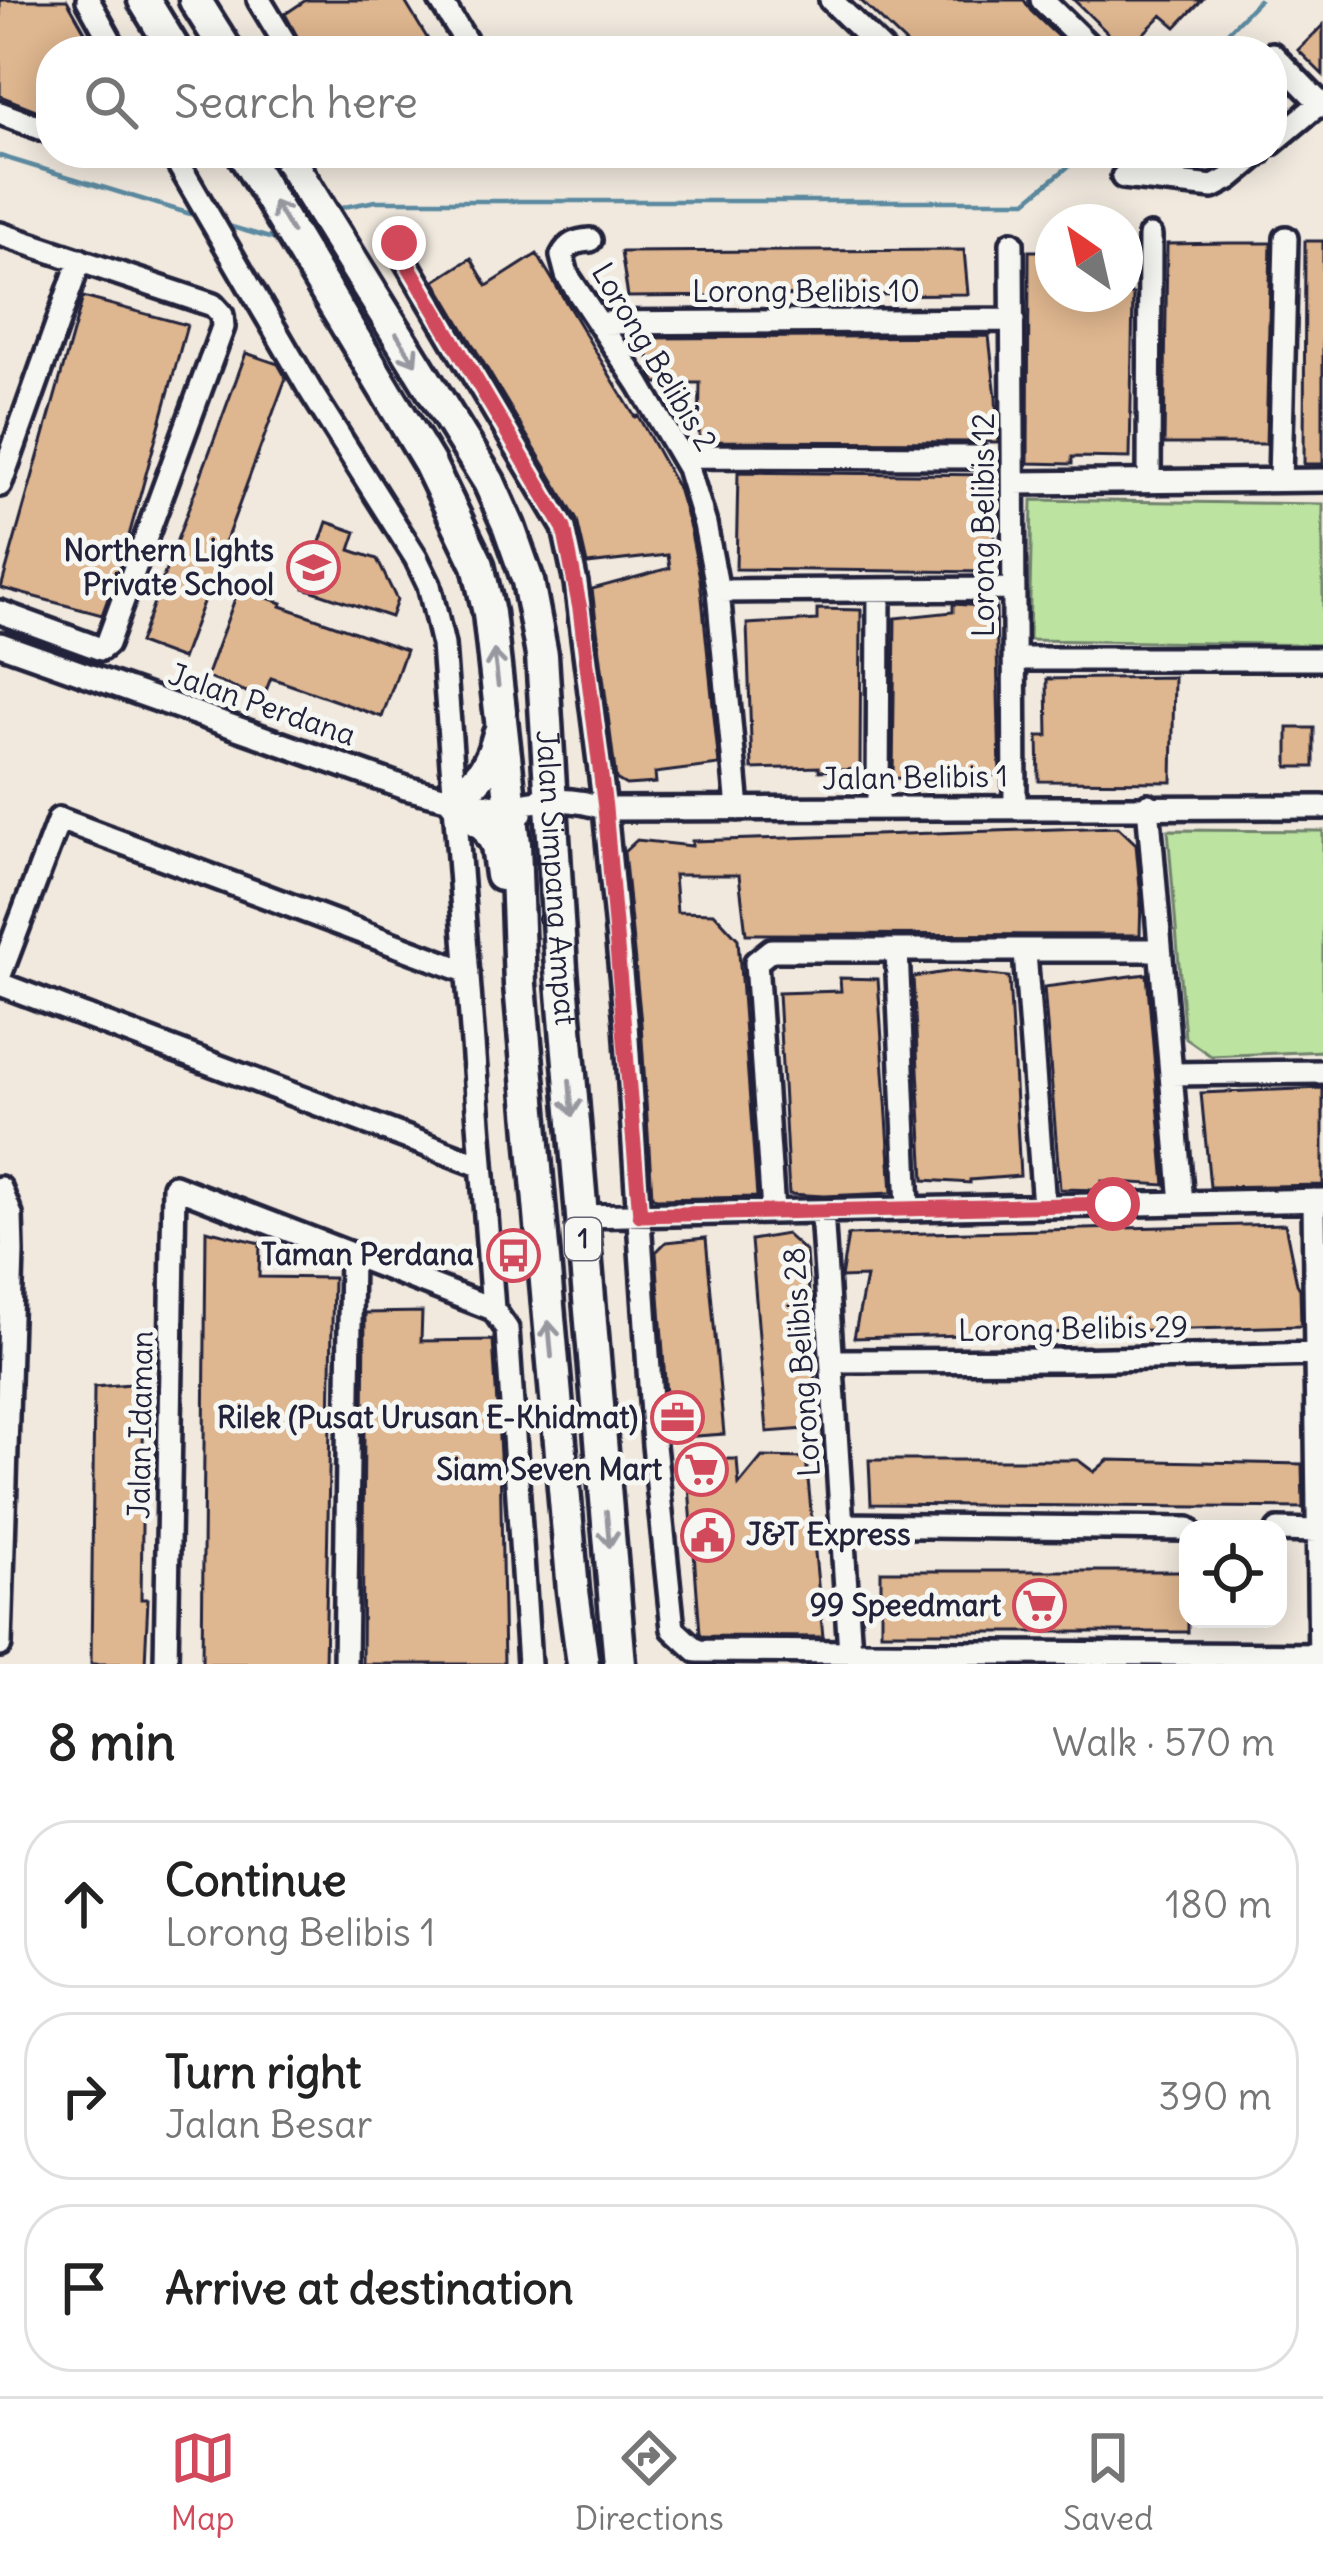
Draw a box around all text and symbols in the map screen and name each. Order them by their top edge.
search box [36,36,1287,168]
icon: search [78,69,144,135]
text: Search here [174,74,418,130]
one-way arrow [271,201,295,235]
north arrow [1035,204,1143,312]
route end [372,216,426,270]
street label: Lorong Belibis 2 [584,256,726,457]
street label: Lorong Belibis 10 [692,272,920,310]
one-way arrow [394,331,418,365]
street label: Lorong Belibis 12 [964,413,1002,637]
place label: Northern Lights Private School [64,531,274,603]
school or university icon: Northern Lights Private School [285,540,341,596]
one-way arrow [484,649,506,688]
street label: Jalan Perdana [164,654,361,754]
street label: Jalan Simpang Ampat [529,729,586,1027]
street label: Jalan Belibis 1 [822,756,1008,798]
one-way arrow [560,1078,583,1117]
route start [1086,1177,1140,1231]
road number: 1 [565,1218,601,1260]
bus stop icon: Taman Perdana [485,1227,541,1283]
place label: Taman Perdana [261,1235,474,1273]
street label: Lorong Belibis 28 [774,1246,828,1478]
street label: Lorong Belibis 29 [958,1307,1188,1349]
one-way arrow [539,1320,562,1359]
street label: Jalan Idaman [119,1330,161,1520]
office icon: Rilek (Pusat Urusan E-Khidmat) [649,1390,705,1446]
place label: Rilek (Pusat Urusan E-Khidmat) [217,1398,638,1436]
supermarket icon: Siam Seven Mart [673,1442,729,1498]
place label: Siam Seven Mart [436,1450,662,1488]
public building icon: J&T Express [679,1507,735,1563]
one-way arrow [597,1509,620,1548]
place label: J&T Express [746,1515,911,1553]
map controls [1179,1520,1287,1628]
button: locate [1179,1520,1287,1628]
supermarket icon: 99 Speedmart [1012,1578,1068,1634]
place label: 99 Speedmart [810,1586,1001,1624]
text: 8 min [48,1710,175,1774]
text: Walk · 570 m [1052,1718,1275,1767]
text: Continue [165,1852,347,1908]
icon: ahead [51,1871,117,1937]
text: 180 m [1165,1880,1272,1929]
text: Lorong Belibis 1 [165,1908,436,1957]
text: Turn right [165,2044,361,2100]
icon: right [51,2063,117,2129]
text: 390 m [1158,2072,1272,2121]
text: Jalan Besar [165,2100,372,2149]
icon: arrive [51,2255,117,2321]
text: Arrive at destination [165,2260,574,2316]
tab: Map [170,2425,236,2539]
tab: Directions [575,2425,724,2539]
tab: Saved [1063,2425,1153,2539]

